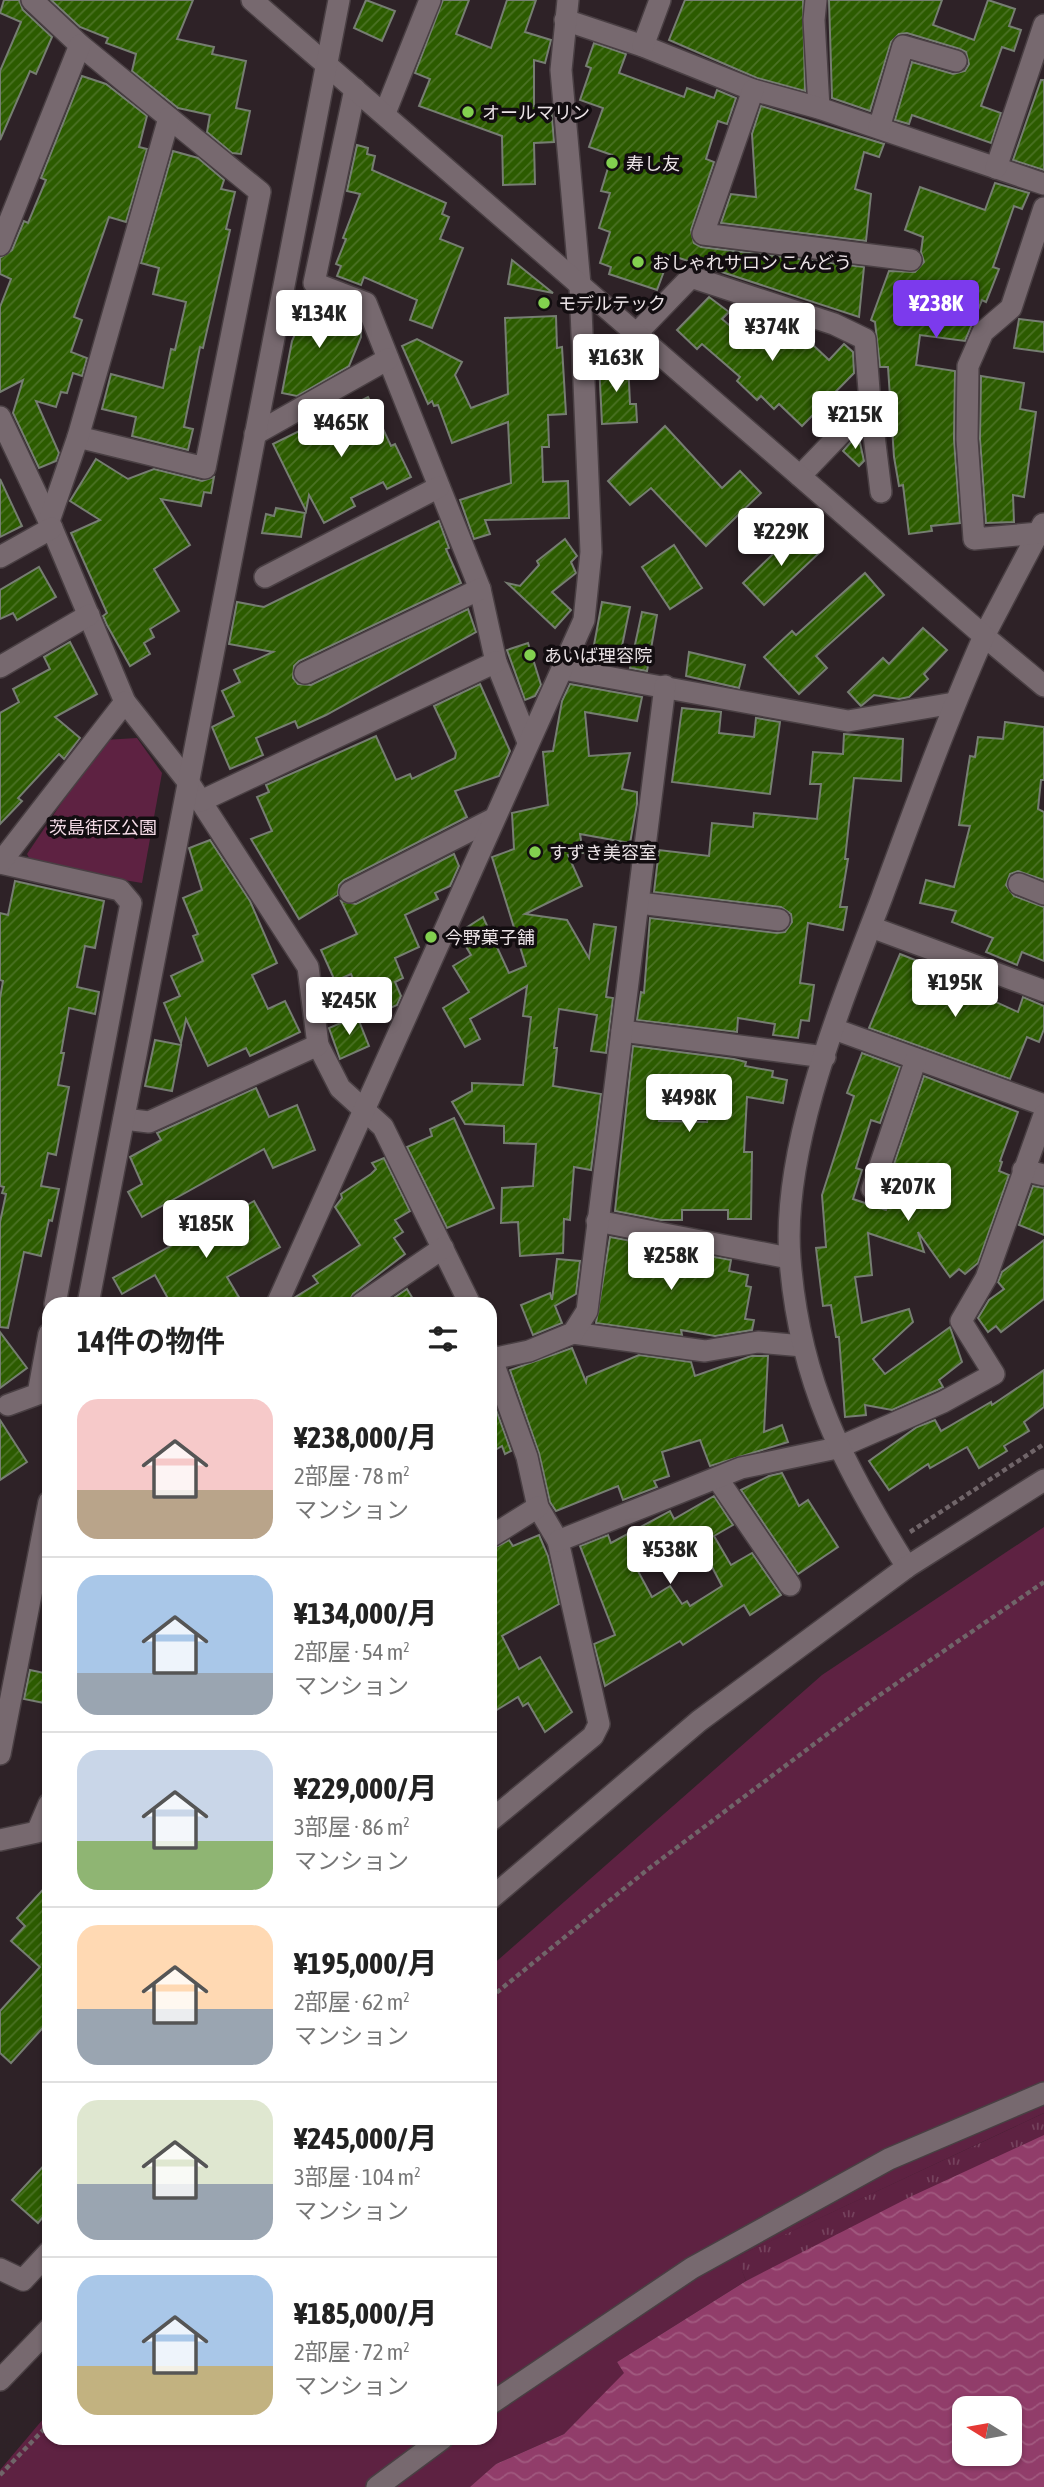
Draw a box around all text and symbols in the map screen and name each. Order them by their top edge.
place label: オールマリン [482,102,590,123]
marker: オールマリン [460,104,476,120]
place label: 寿し友 [626,153,680,174]
marker: 寿し友 [604,155,620,171]
place label: おしゃれサロン こんどう [652,252,852,273]
marker: おしゃれサロン こんどう [630,254,646,270]
pin: ¥238K [887,280,985,340]
pin: ¥134K [270,290,368,350]
text: ¥238K [909,290,963,316]
place label: モデルテック [558,293,666,314]
marker: モデルテック [536,295,552,311]
text: ¥134K [292,300,346,326]
pin: ¥374K [723,304,821,363]
text: ¥374K [745,313,799,339]
pin: ¥163K [567,334,665,394]
text: ¥163K [589,344,643,370]
pin: ¥215K [806,392,904,451]
pin: ¥465K [292,400,390,459]
text: ¥215K [828,401,882,427]
text: ¥465K [314,409,368,435]
pin: ¥229K [732,508,830,568]
text: ¥229K [754,518,808,544]
place label: あいば理容院 [544,645,652,666]
marker: あいば理容院 [522,647,538,663]
park label: 茨島街区公園 [49,817,157,838]
place label: すずき美容室 [549,842,657,863]
marker: すずき美容室 [527,844,543,860]
place label: 今野菓子舗 [445,927,535,948]
marker: 今野菓子舗 [423,929,439,945]
pin: ¥195K [906,960,1004,1019]
text: ¥195K [928,969,982,995]
pin: ¥245K [300,978,398,1037]
text: ¥245K [322,987,376,1013]
pin: ¥498K [640,1074,738,1134]
text: ¥498K [662,1084,716,1110]
pin: ¥207K [859,1164,957,1223]
text: ¥207K [881,1173,935,1199]
pin: ¥185K [157,1200,255,1260]
text: ¥185K [179,1210,233,1236]
pin: ¥258K [622,1232,720,1292]
text: ¥258K [644,1242,698,1268]
icon: filters [424,1320,462,1358]
text: 14件の物件 [77,1324,225,1358]
text: ¥238,000/月 [294,1420,437,1454]
icon: home [133,1427,217,1511]
text: 2部屋 · 78 m² [294,1463,410,1489]
text: マンション [294,1497,409,1523]
pin: ¥538K [621,1526,719,1586]
text: ¥538K [643,1536,697,1562]
text: ¥134,000/月 [294,1596,437,1630]
icon: home [133,1603,217,1687]
text: 2部屋 · 54 m² [294,1639,410,1665]
text: マンション [294,1673,409,1699]
text: ¥229,000/月 [294,1771,437,1805]
icon: home [133,1778,217,1862]
text: 3部屋 · 86 m² [294,1814,410,1840]
text: マンション [294,1848,409,1874]
text: ¥195,000/月 [294,1946,437,1980]
icon: home [133,1953,217,2037]
text: 2部屋 · 62 m² [294,1989,410,2015]
text: マンション [294,2023,409,2049]
text: ¥245,000/月 [294,2121,437,2155]
icon: home [133,2128,217,2212]
text: 3部屋 · 104 m² [294,2164,421,2190]
text: マンション [294,2198,409,2224]
text: ¥185,000/月 [294,2296,437,2330]
icon: home [133,2303,217,2387]
text: 2部屋 · 72 m² [294,2339,410,2365]
text: マンション [294,2373,409,2399]
north arrow [952,2396,1022,2466]
map controls [952,2396,1022,2466]

